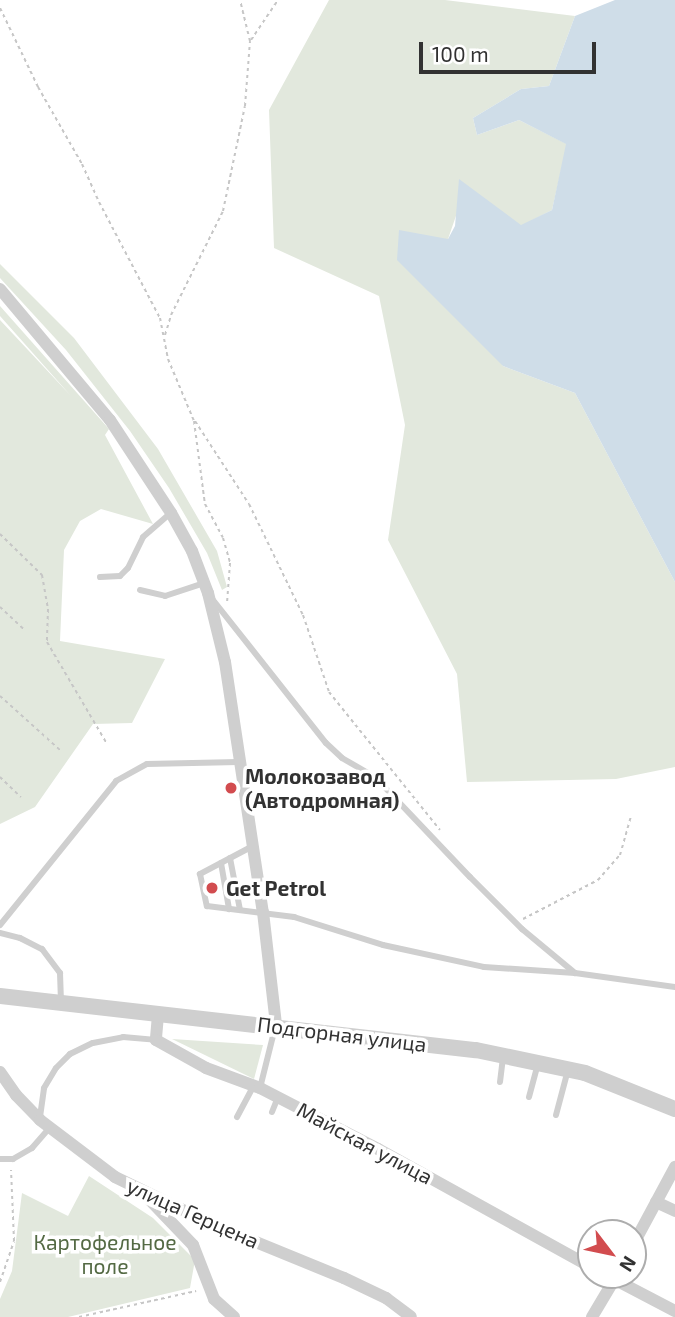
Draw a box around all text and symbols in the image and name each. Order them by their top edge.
scale bar [423,28,600,72]
text: 100 m [432,41,489,66]
place label: Молокозавод (Автодромная) [245,763,400,813]
marker: Молокозавод (Автодромная) [223,780,239,796]
place label: Get Petrol [226,875,326,901]
marker: Get Petrol [204,880,220,896]
street label: Подгорная улица [256,1011,428,1057]
street label: Майская улица [293,1097,437,1189]
street label: улица Герцена [123,1173,263,1253]
north arrow [577,1219,647,1289]
park label: Картофельное поле [33,1229,177,1279]
text: N [615,1252,642,1276]

